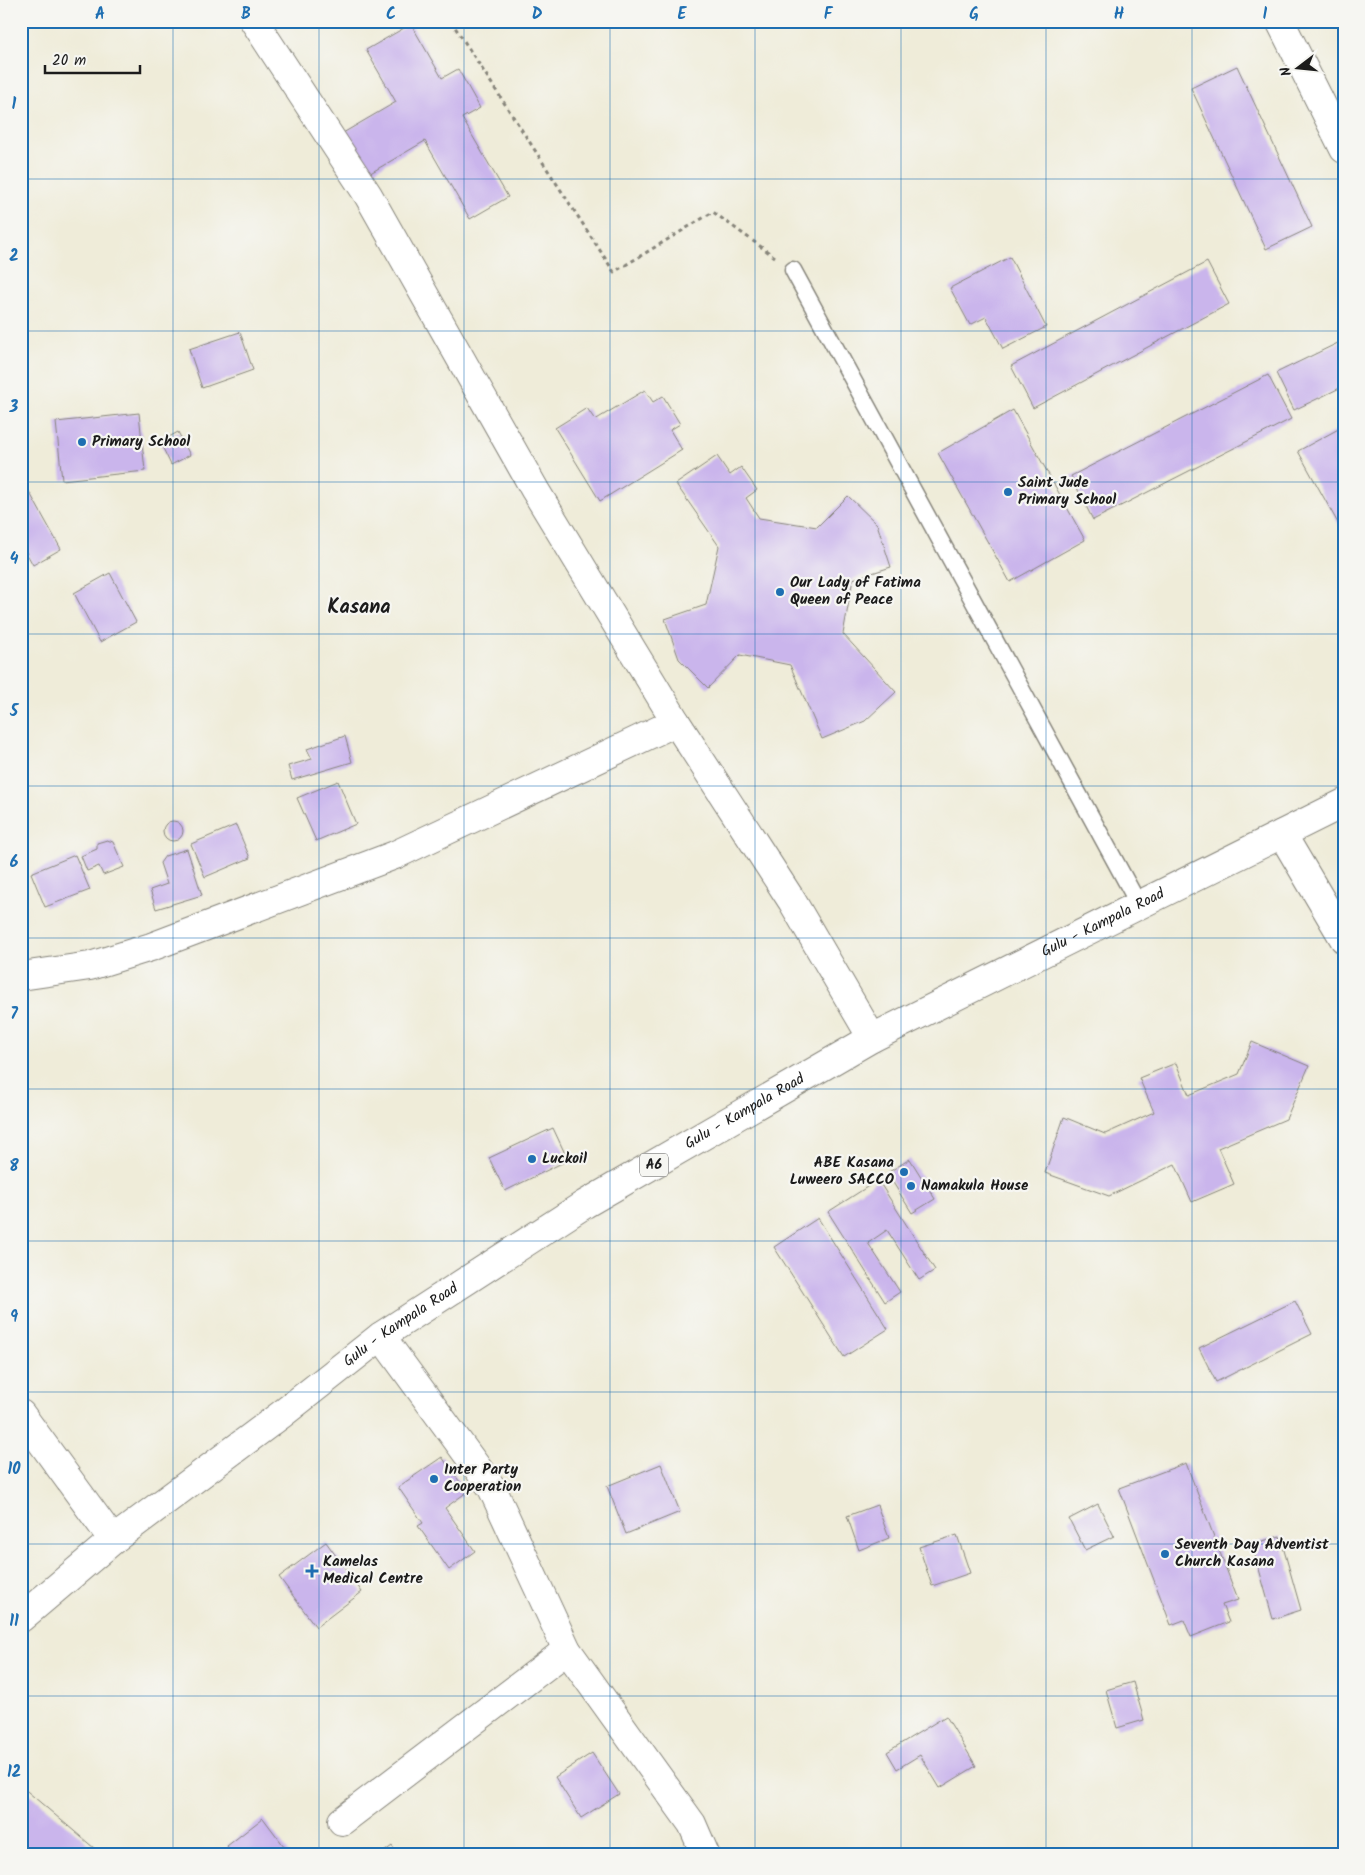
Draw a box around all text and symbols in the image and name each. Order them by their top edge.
text: A [95,2,105,27]
text: B [241,2,251,27]
text: C [386,2,396,27]
text: D [532,2,543,27]
text: E [678,2,688,27]
text: F [824,2,834,27]
text: G [969,2,979,27]
text: H [1114,2,1124,27]
text: I [1263,2,1268,27]
scale bar [45,42,140,74]
north arrow [1272,42,1322,92]
text: 20 m [52,49,86,73]
text: N [1275,64,1298,79]
text: 1 [12,92,17,117]
text: 2 [9,244,19,269]
text: 3 [9,395,19,420]
place label: Primary School [92,430,190,454]
marker: Primary School [76,436,88,448]
place label: Saint Jude Primary School [1018,471,1116,512]
marker: Saint Jude Primary School [1002,486,1014,498]
text: 4 [10,547,19,572]
place label: Our Lady of Fatima Queen of Peace [790,571,921,612]
marker: Our Lady of Fatima Queen of Peace [774,586,786,598]
district label: Kasana [327,592,391,624]
text: 5 [9,699,20,724]
text: 6 [10,850,19,875]
street label: Gulu - Kampala Road [1037,882,1169,964]
text: 7 [10,1002,18,1027]
street label: Gulu - Kampala Road [680,1067,810,1156]
place label: Luckoil [542,1147,587,1171]
place label: ABE Kasana Luweero SACCO [790,1151,895,1192]
marker: Luckoil [526,1153,538,1165]
text: 8 [9,1154,19,1179]
road number: A6 [640,1154,668,1176]
marker: ABE Kasana Luweero SACCO [898,1166,910,1178]
place label: Namakula House [921,1174,1029,1198]
marker: Namakula House [905,1180,917,1192]
street label: Gulu - Kampala Road [338,1277,464,1373]
text: 9 [10,1305,18,1330]
text: 10 [7,1457,21,1482]
place label: Inter Party Cooperation [444,1458,521,1499]
marker: Inter Party Cooperation [428,1473,440,1485]
place label: Seventh Day Adventist Church Kasana [1175,1533,1329,1574]
marker: Seventh Day Adventist Church Kasana [1159,1548,1171,1560]
place label: Kamelas Medical Centre [323,1550,423,1591]
marker: Kamelas Medical Centre [305,1564,319,1578]
text: 11 [9,1609,19,1634]
text: 12 [7,1760,21,1785]

